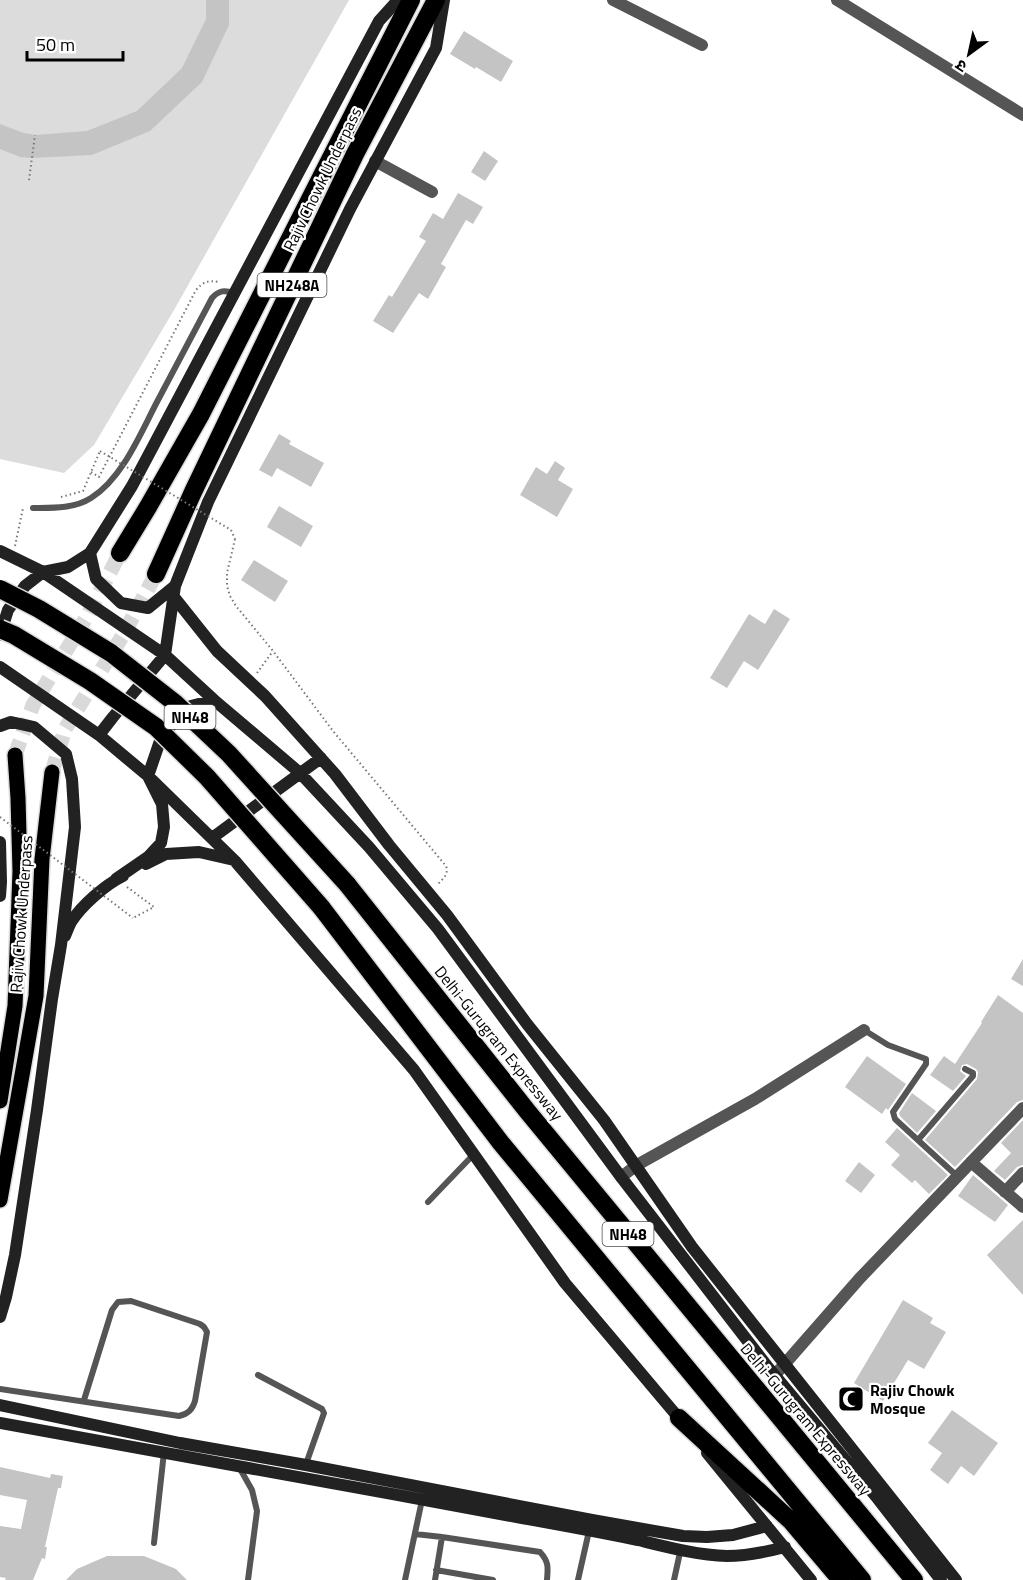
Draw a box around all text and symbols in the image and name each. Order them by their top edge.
scale bar [27,24,123,62]
north arrow [939,24,999,84]
text: 50 m [36,31,75,58]
text: उ [950,54,971,79]
street label: Rajiv Chowk Underpass [277,103,367,255]
road number: NH248A [258,273,326,297]
road number: NH48 [164,705,216,729]
street label: Rajiv Chowk Underpass [4,835,38,993]
street label: Delhi-Gurugram Expressway [429,961,569,1126]
road number: NH48 [602,1222,654,1246]
street label: Delhi-Gurugram Expressway [735,1337,877,1501]
place label: Rajiv Chowk Mosque [870,1378,955,1420]
mosque icon: Rajiv Chowk Mosque [836,1384,866,1414]

